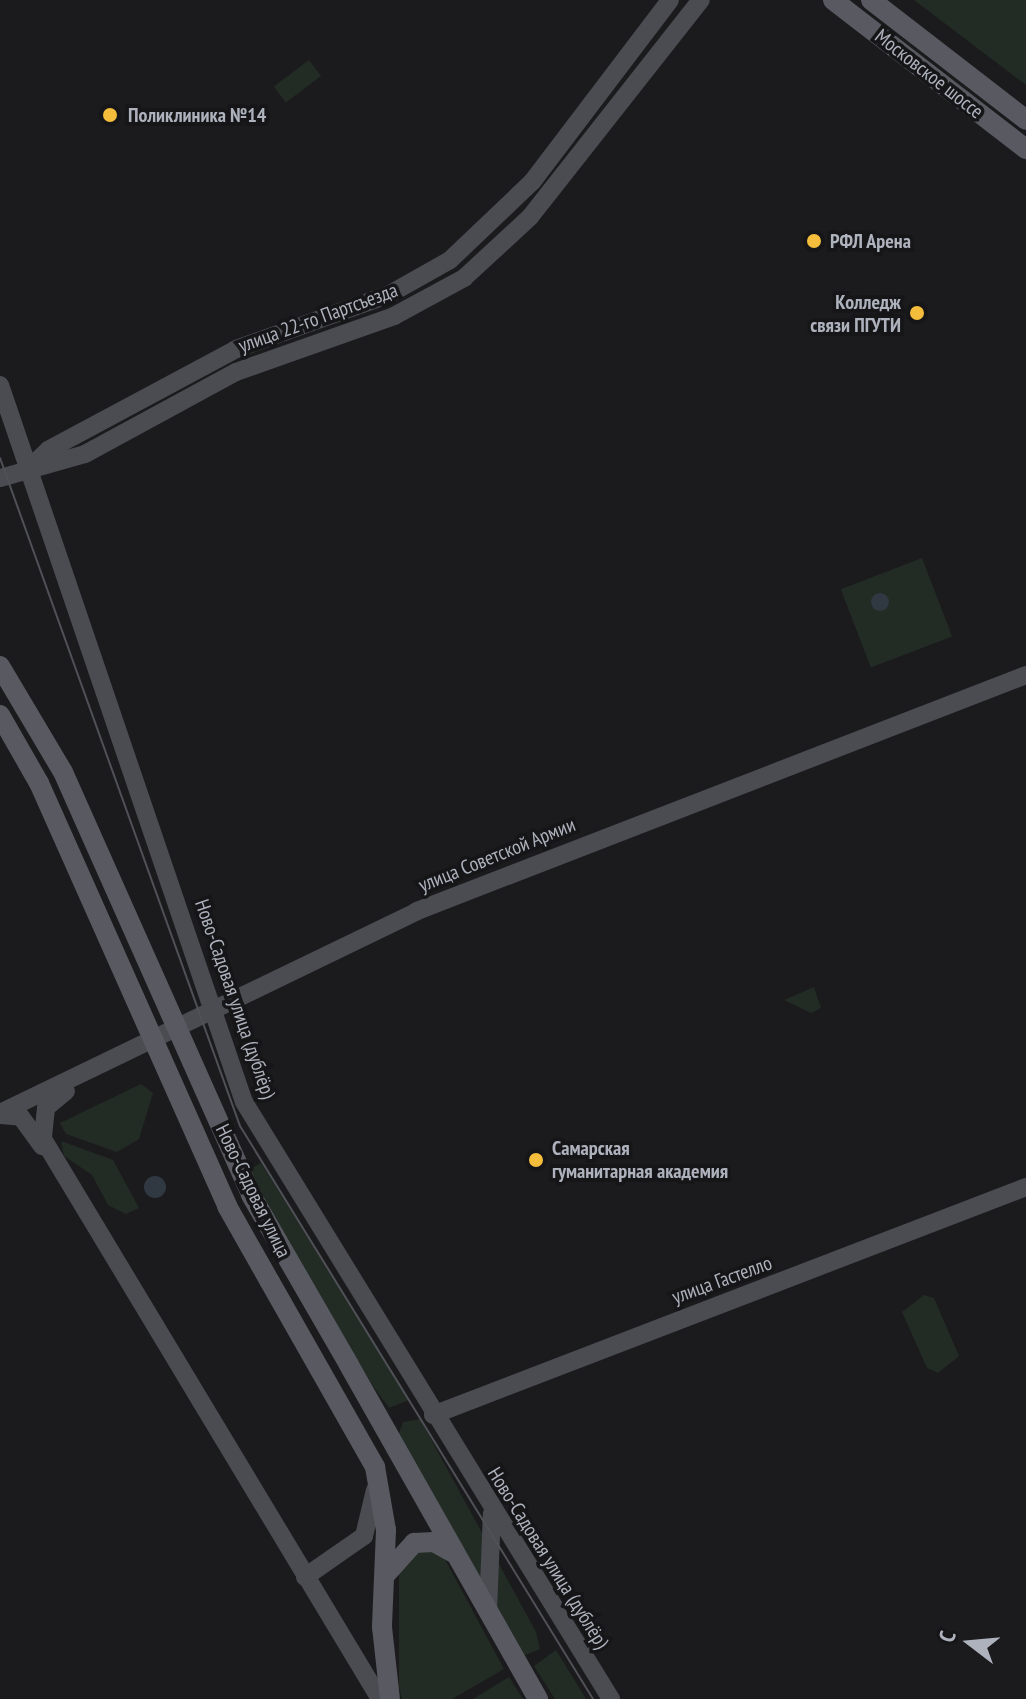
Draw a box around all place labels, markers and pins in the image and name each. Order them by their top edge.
place label: Поликлиника №14 [128,103,266,127]
marker: Поликлиника №14 [99,104,121,126]
place label: РФЛ Арена [830,229,912,253]
marker: РФЛ Арена [805,232,823,250]
place label: Колледж связи ПГУТИ [810,290,901,337]
marker: Колледж связи ПГУТИ [908,304,926,322]
place label: Самарская гуманитарная академия [552,1136,728,1183]
marker: Самарская гуманитарная академия [527,1151,545,1169]

